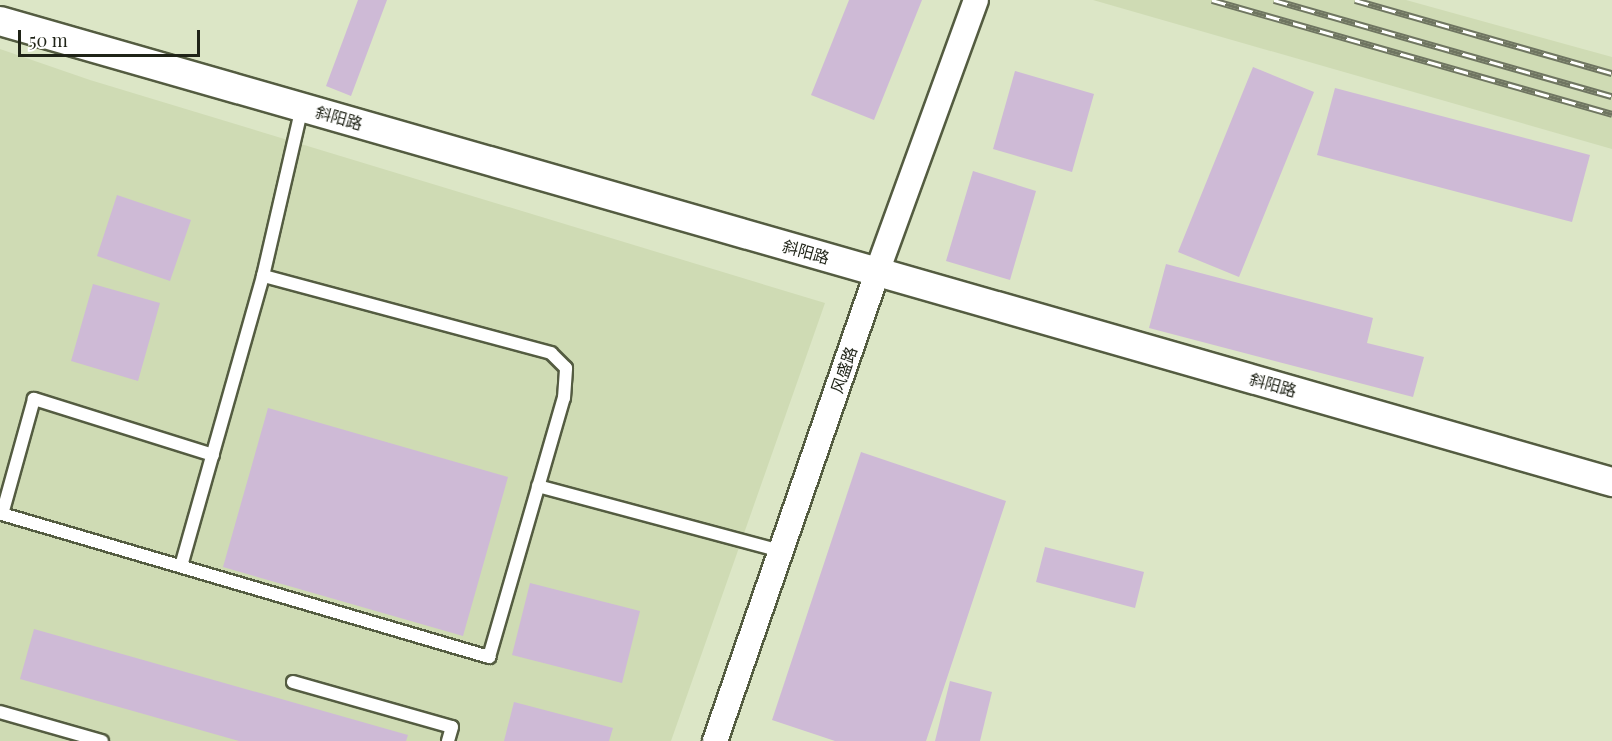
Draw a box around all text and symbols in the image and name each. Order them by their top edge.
scale bar [21,18,202,56]
text: 50 m [29,28,68,52]
street label: 斜阳路 [313,102,365,134]
street label: 斜阳路 [780,236,832,268]
street label: 风盛路 [827,344,861,396]
street label: 斜阳路 [1247,369,1299,401]

